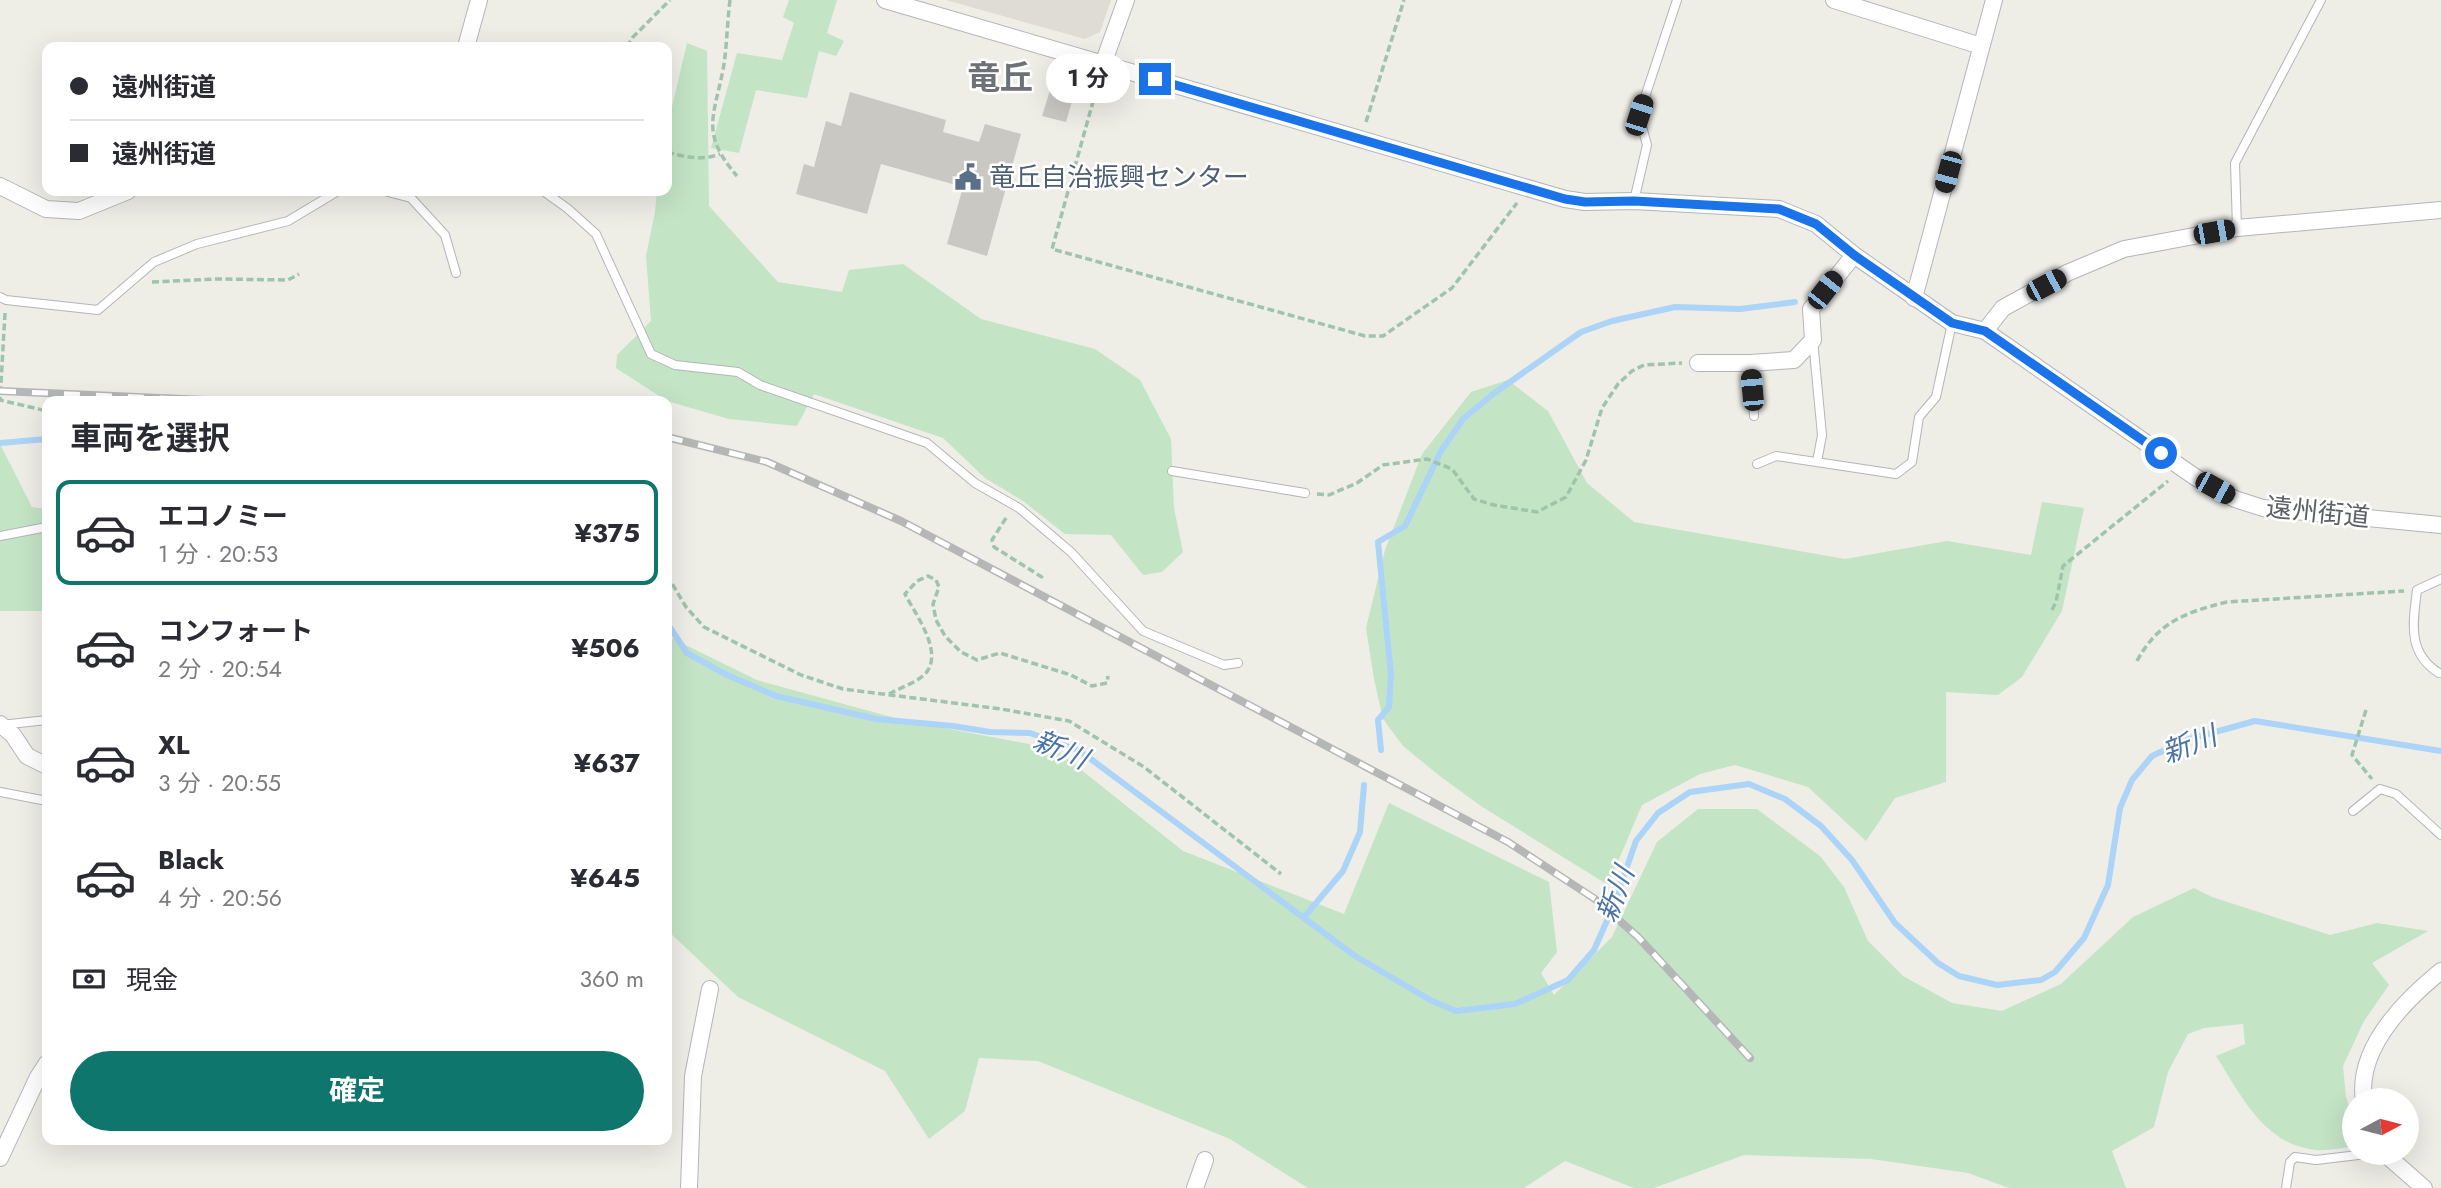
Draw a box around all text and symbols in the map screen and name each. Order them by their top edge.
district label: 竜丘 [967,54,1033,101]
callout: 1 分 [1046,55,1130,104]
text: 1 分 [1067,61,1109,95]
route end [1139,63,1171,95]
text: 遠州街道 [112,68,216,106]
car [1623,92,1656,138]
text: 遠州街道 [112,135,216,173]
car [1933,149,1964,195]
place label: 竜丘自治振興センター [989,158,1249,196]
public building icon: 竜丘自治振興センター [953,162,983,192]
car [2192,218,2237,246]
car [2023,266,2070,304]
car [1804,267,1847,313]
car [1740,368,1765,412]
text: 車両を選択 [70,415,230,461]
route start [2145,437,2177,469]
car [2192,469,2239,507]
street label: 遠州街道 [2264,488,2372,536]
text: エコノミー [158,497,288,535]
icon: car [74,501,137,564]
text: ¥375 [574,514,640,552]
text: 1 分 · 20:53 [158,537,278,571]
text: コンフォート [158,612,313,650]
icon: car [74,616,137,679]
text: ¥506 [571,629,640,667]
text: 2 分 · 20:54 [158,652,282,686]
water label: 新川 [2156,714,2225,774]
water label: 新川 [1027,720,1097,780]
text: XL [158,726,190,764]
icon: car [74,731,137,794]
text: ¥637 [574,744,640,782]
text: 3 分 · 20:55 [158,766,281,800]
text: Black [158,841,224,879]
icon: car [74,846,137,909]
water label: 新川 [1586,858,1646,928]
text: ¥645 [570,859,640,897]
text: 4 分 · 20:56 [158,881,282,915]
icon: cash [70,960,108,998]
text: 現金 [126,961,178,999]
text: 360 m [580,962,644,996]
button: 確定 [70,1051,644,1131]
north arrow [2342,1088,2418,1166]
map controls [2342,1088,2419,1165]

